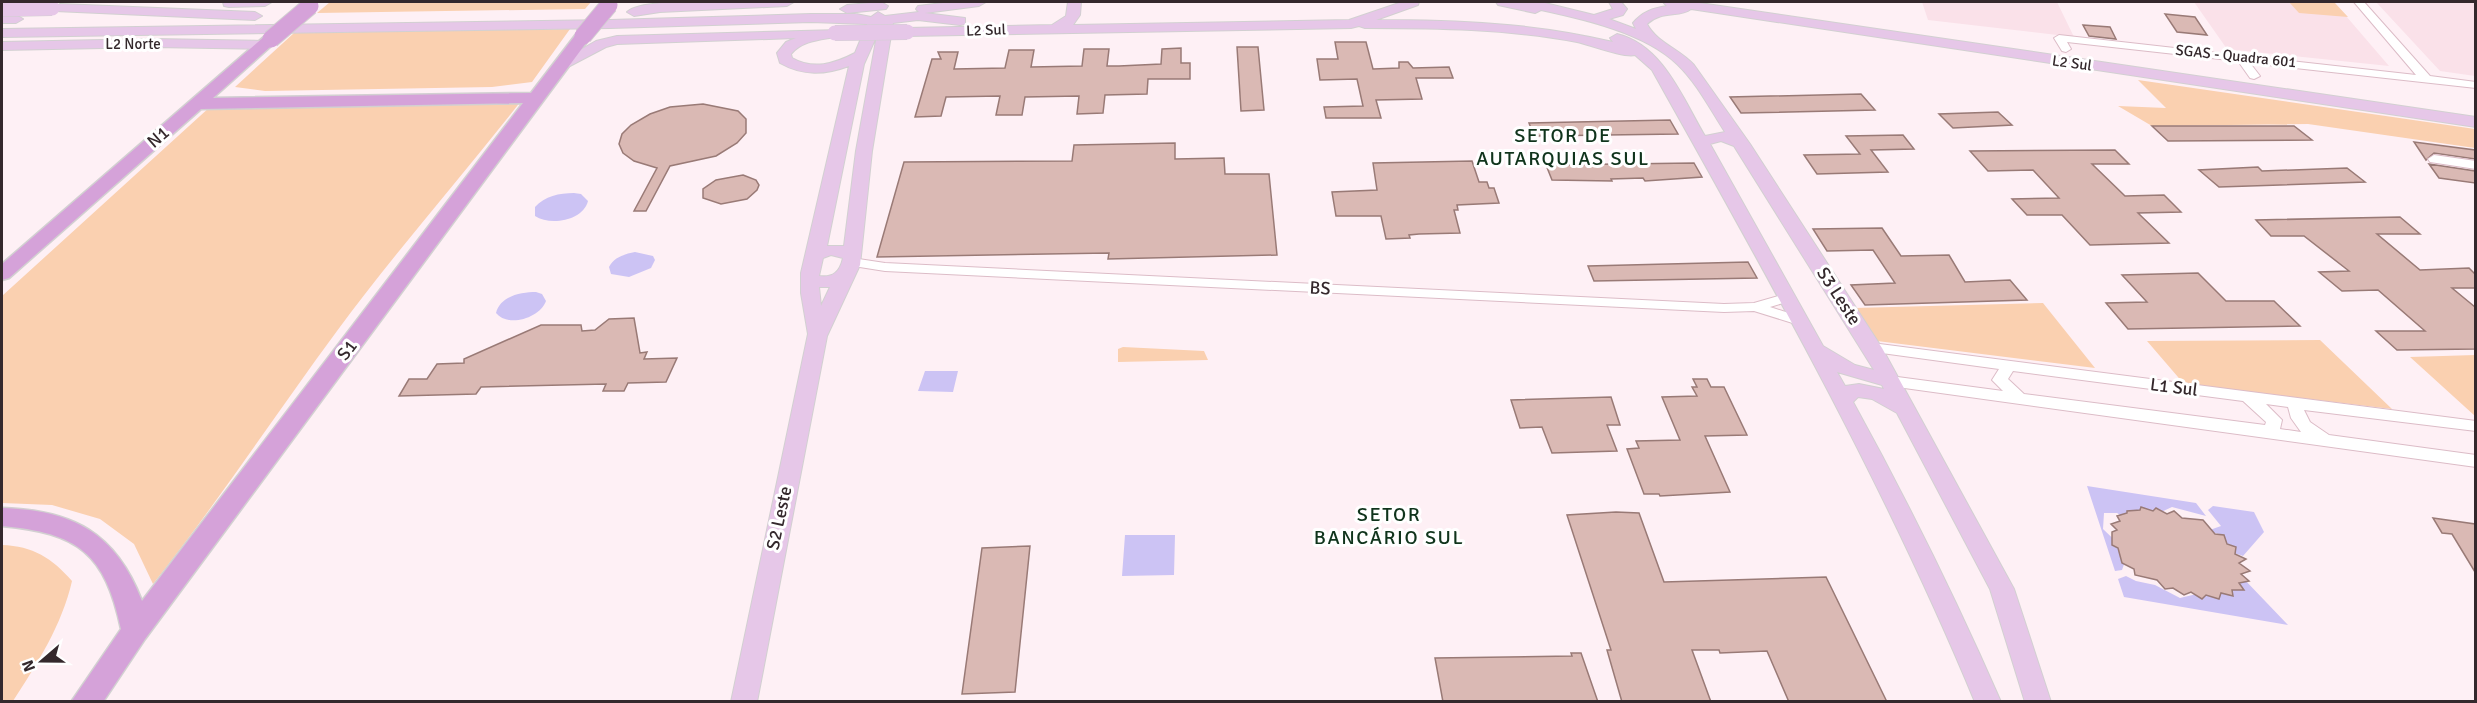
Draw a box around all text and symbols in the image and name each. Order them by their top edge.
street label: L2 Sul [966,20,1006,40]
street label: L2 Norte [105,35,161,53]
street label: SGAS - Quadra 601 [2175,41,2297,71]
street label: L2 Sul [2051,51,2093,75]
street label: N1 [142,121,174,153]
district label: SETOR DE AUTARQUIAS SUL [1476,123,1650,171]
street label: S3 Leste [1812,263,1866,329]
street label: BS [1309,276,1331,300]
street label: S1 [332,335,362,365]
street label: L1 Sul [2149,373,2199,401]
street label: S2 Leste [762,484,796,552]
district label: SETOR BANCÁRIO SUL [1314,502,1464,550]
north arrow [12,631,72,691]
text: N [18,657,40,674]

